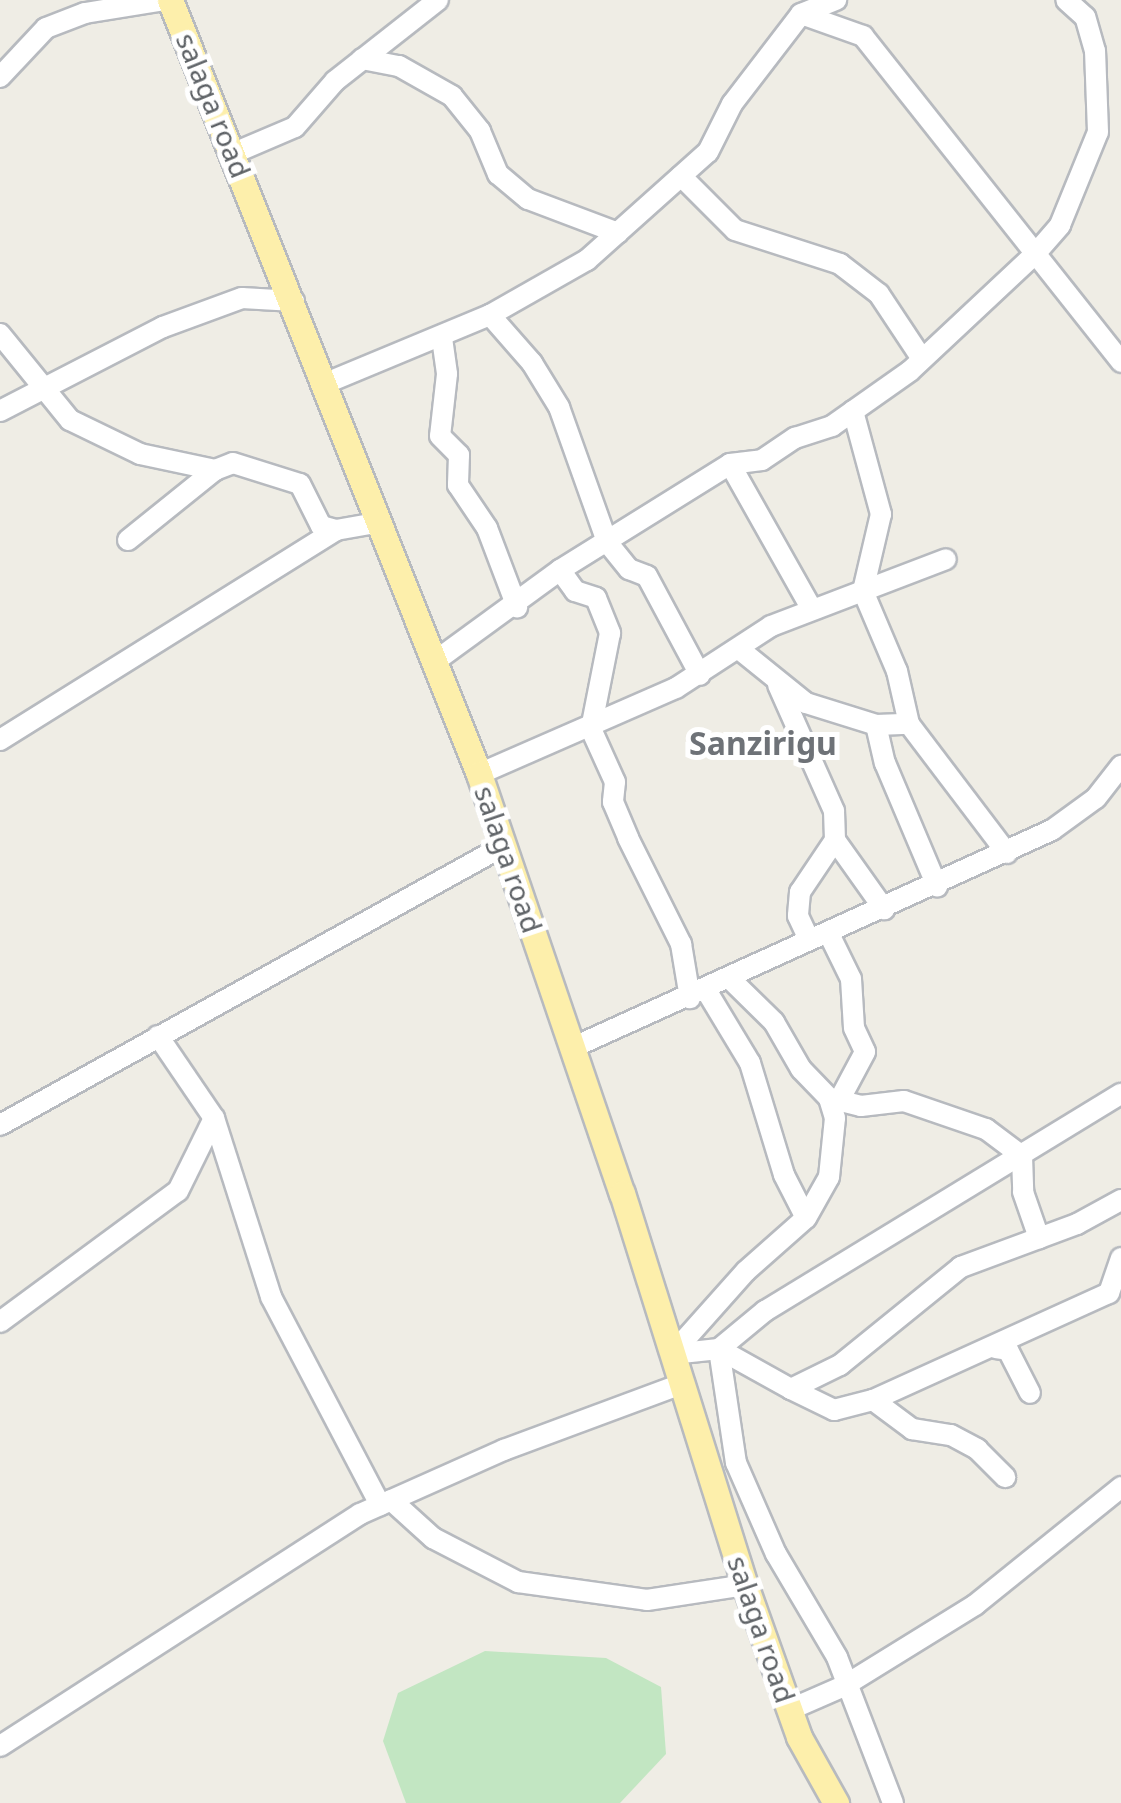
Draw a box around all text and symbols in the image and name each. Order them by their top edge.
street label: salaga road [170,28,258,182]
district label: Sanzirigu [689,724,837,762]
street label: salaga road [468,781,550,937]
street label: salaga road [721,1551,803,1707]

